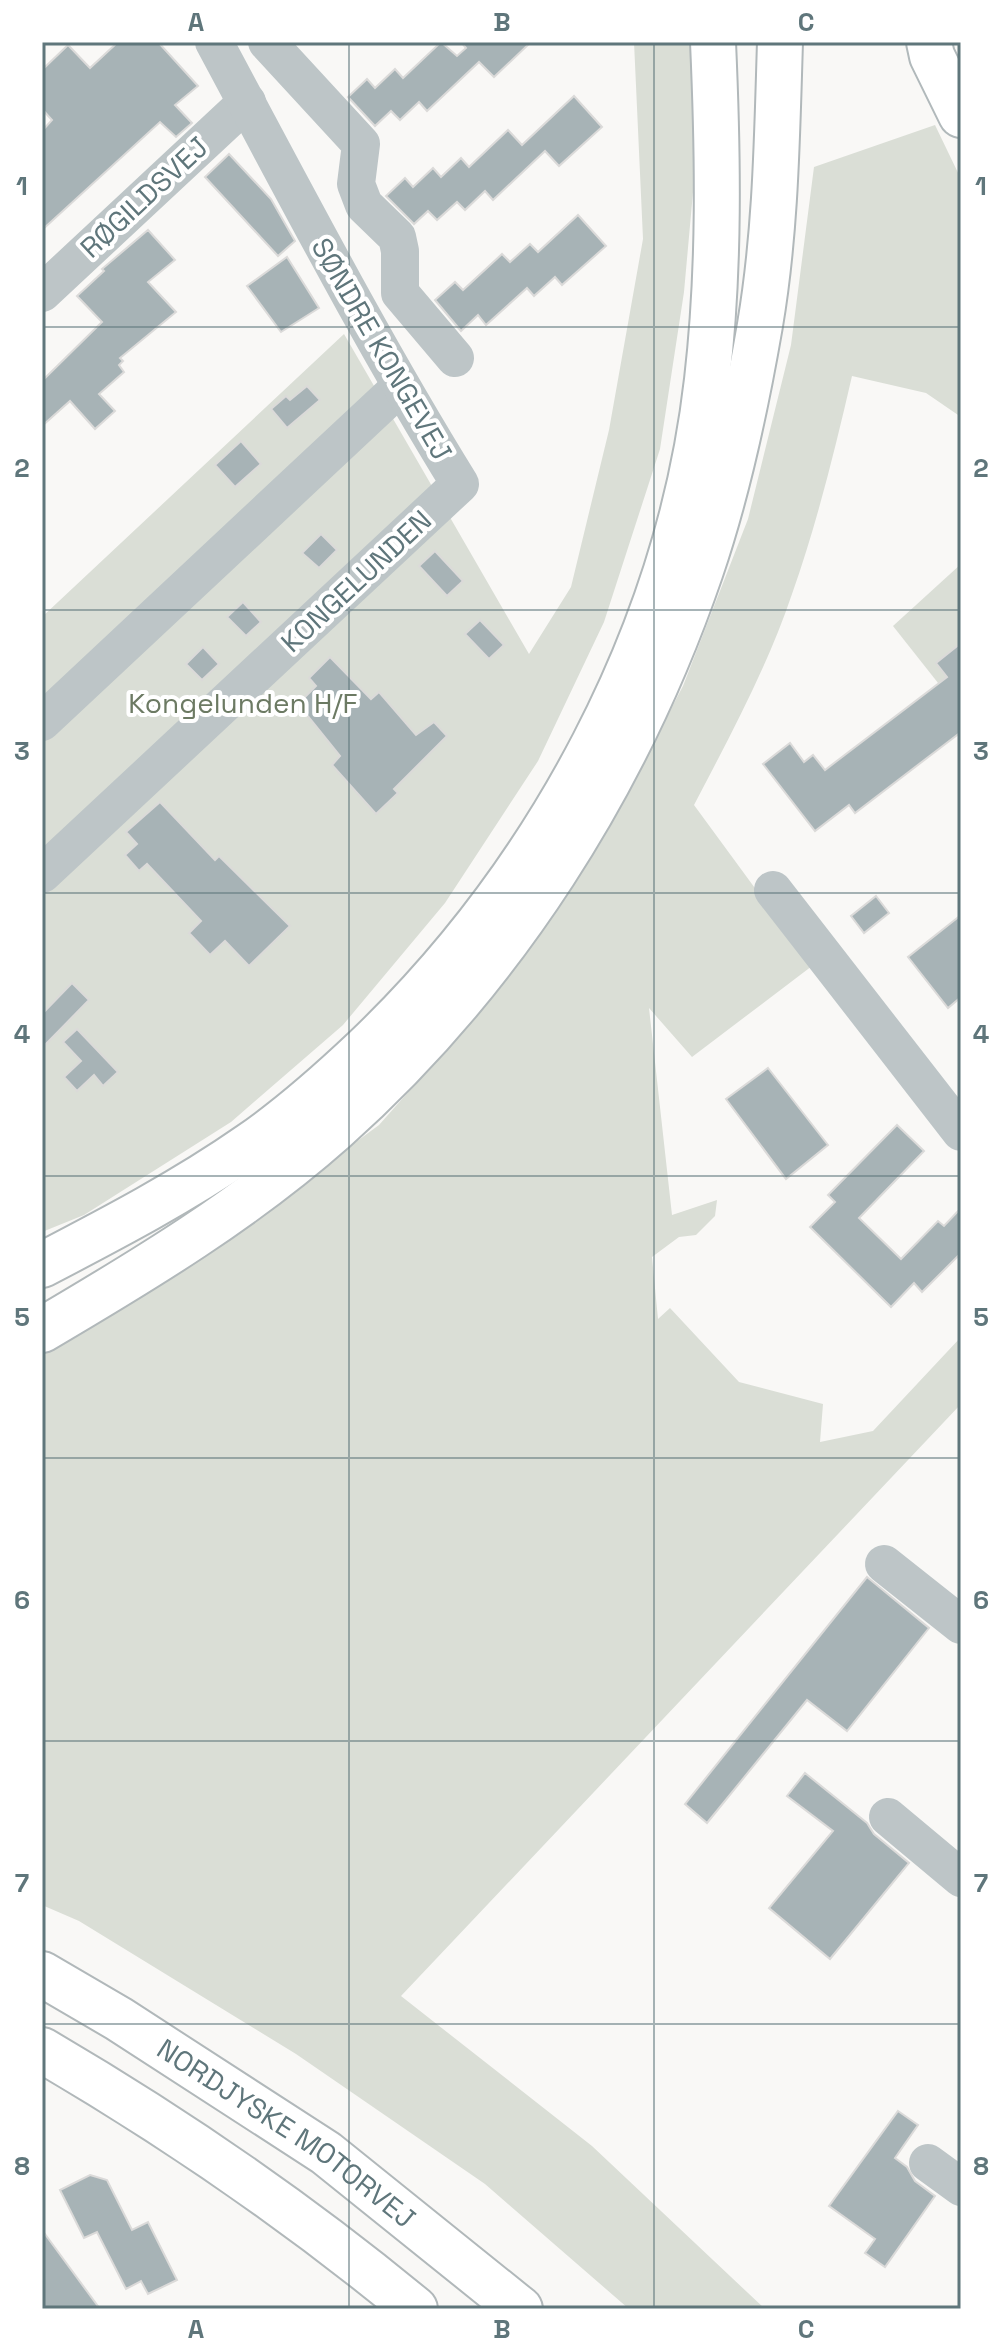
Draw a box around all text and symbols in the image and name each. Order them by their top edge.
text: A [188,5,205,39]
text: B [493,5,511,39]
text: C [798,5,814,39]
street label: RØGILDSVEJ [72,129,216,265]
text: 1 [16,169,28,203]
text: 1 [975,169,987,203]
street label: SØNDRE KONGEVEJ [304,231,460,467]
text: 2 [14,451,30,485]
text: 2 [973,451,989,485]
street label: KONGELUNDEN [273,502,439,660]
park label: Kongelunden H/F [128,685,358,721]
text: 3 [14,734,30,768]
text: 3 [973,734,989,768]
text: 4 [14,1017,30,1051]
text: 4 [973,1017,989,1051]
text: 5 [14,1300,30,1334]
text: 5 [973,1300,989,1334]
text: 6 [14,1583,30,1617]
text: 6 [973,1583,989,1617]
text: 7 [15,1866,29,1900]
text: 7 [974,1866,988,1900]
street label: NORDJYSKE MOTORVEJ [150,2031,423,2236]
text: 8 [14,2149,30,2183]
text: 8 [973,2149,989,2183]
text: A [188,2312,205,2346]
text: B [493,2312,511,2346]
text: C [798,2312,814,2346]

